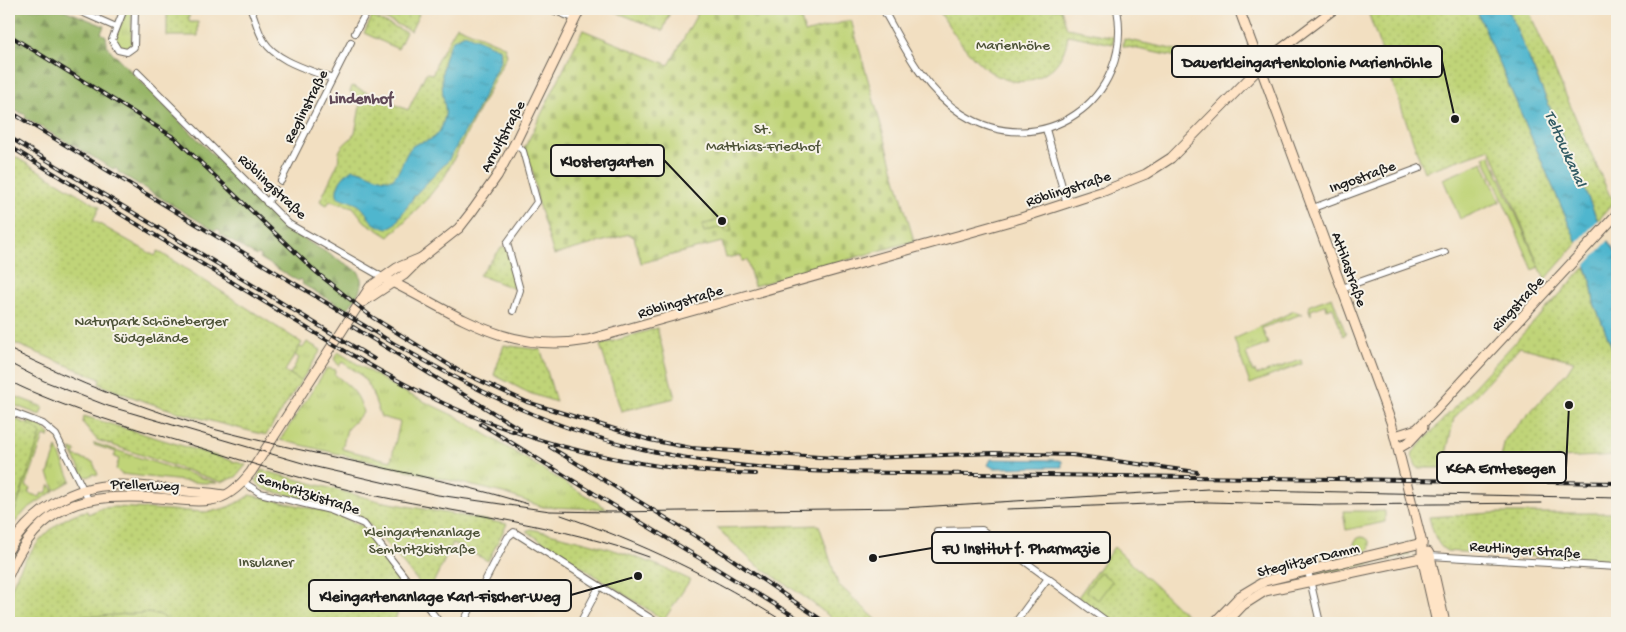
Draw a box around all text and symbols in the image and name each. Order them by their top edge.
park label: Marienhöhe [976,37,1050,55]
callout: Dauerkleingartenkolonie Marienhöhle [1172,46,1442,77]
text: Dauerkleingartenkolonie Marienhöhle [1180,55,1432,74]
street label: Reglinstraße [281,67,333,147]
district label: Lindenhof [329,90,395,110]
street label: Arnulfstraße [477,98,530,176]
water label: Teltowkanal [1539,108,1590,192]
park label: St. Matthias-Friedhof [706,121,821,156]
callout: Klostergarten [551,145,664,176]
street label: Röblingstraße [233,151,310,224]
text: Klostergarten [559,154,654,173]
street label: Ingostraße [1327,158,1399,198]
street label: Röblingstraße [1024,168,1113,212]
street label: Attilastraße [1326,230,1370,310]
street label: Ringstraße [1488,273,1549,336]
street label: Röblingstraße [636,282,726,324]
park label: Naturpark Schöneberger Südgelände [74,313,229,348]
callout: KGA Erntesegen [1437,452,1566,483]
text: KGA Erntesegen [1445,461,1556,480]
street label: Sembritzkistraße [255,470,362,520]
street label: Prellerweg [109,476,180,496]
park label: Kleingartenanlage Sembritzkistraße [364,524,480,559]
callout: FU Institut f. Pharmazie [932,532,1110,563]
street label: Reutlinger Straße [1469,538,1581,564]
street label: Steglitzer Damm [1256,539,1362,582]
text: FU Institut f. Pharmazie [941,540,1101,560]
park label: Insulaner [238,554,295,572]
callout: Kleingartenanlage Karl-Fischer-Weg [309,580,571,611]
text: Kleingartenanlage Karl-Fischer-Weg [318,589,561,608]

